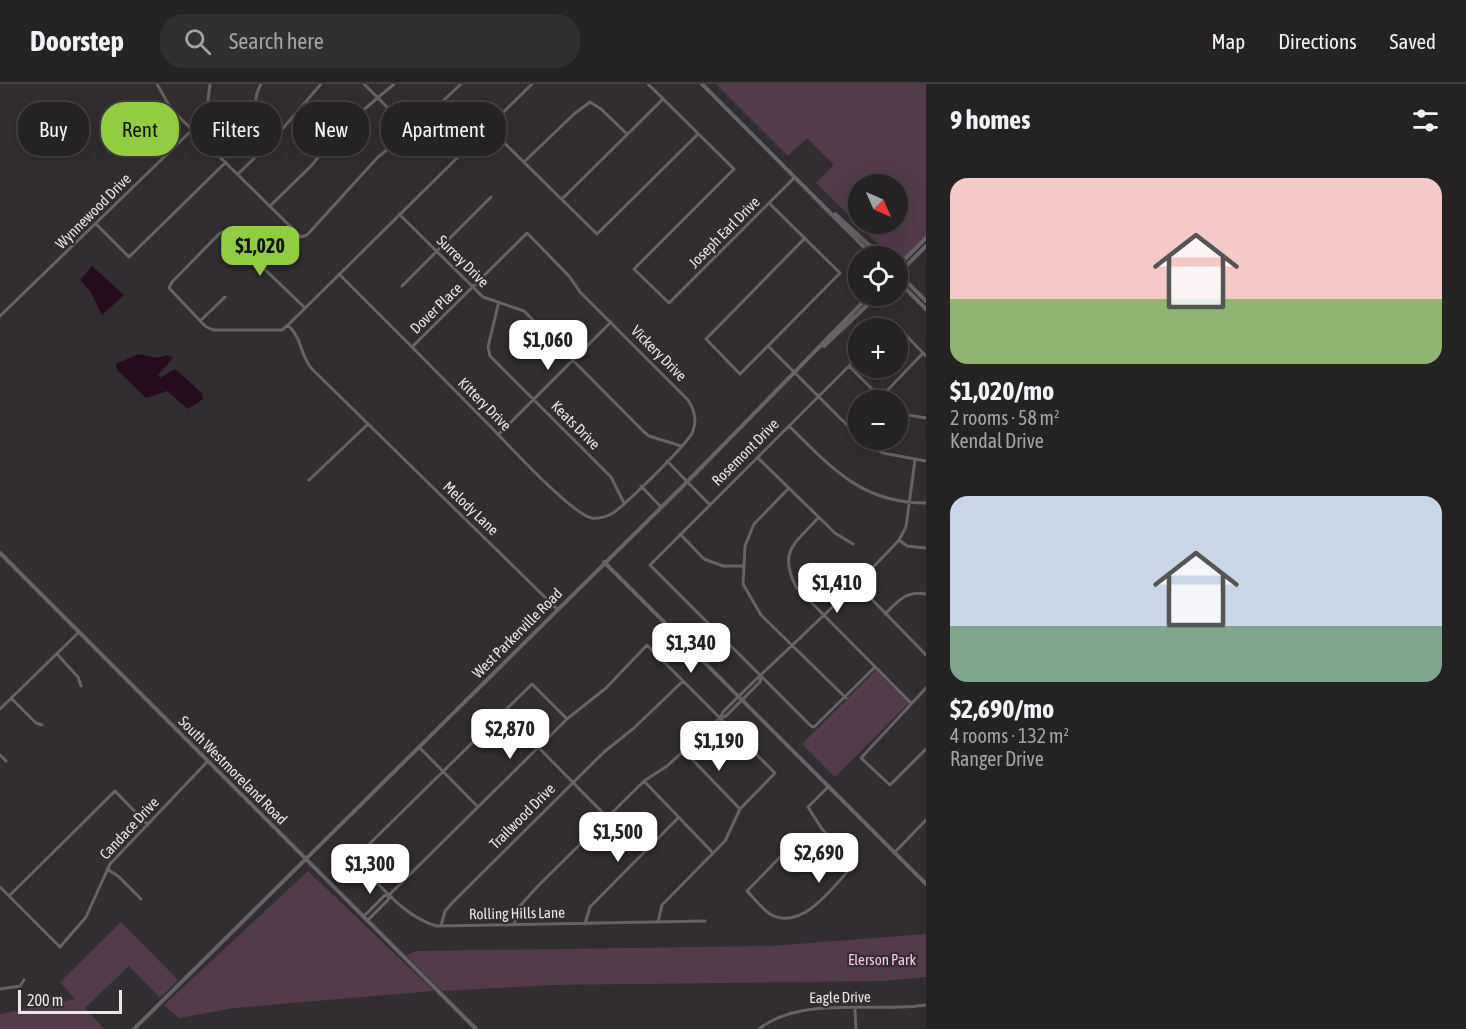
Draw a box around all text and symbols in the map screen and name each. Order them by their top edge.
search box [160,14,580,68]
text: Doorstep [30,25,124,57]
icon: search [181,25,214,58]
text: Search here [229,28,324,54]
text: Map [1211,29,1245,53]
text: Directions [1278,29,1357,53]
text: Saved [1390,29,1436,53]
chip: Buy [18,102,89,156]
chip: Rent [101,102,179,156]
chip: Filters [191,102,281,156]
chip: New [293,102,369,156]
chip: Apartment [381,102,506,156]
icon: filters [1409,104,1442,137]
text: 9 homes [950,105,1030,135]
street label: Wynnewood Drive [52,170,134,252]
north arrow [848,174,908,234]
map controls [848,174,908,450]
street label: Joseph Earl Drive [685,193,763,271]
icon: home [1142,217,1250,325]
pin: $1,020 [211,226,309,277]
street label: Surrey Drive [434,232,493,291]
text: $1,020 [235,234,285,257]
button: locate [848,246,908,306]
street label: Dover Place [407,279,466,337]
button: + [848,318,908,378]
pin: $1,060 [499,320,597,371]
street label: Vickery Drive [628,322,690,384]
text: $1,060 [523,328,573,351]
street label: Kittery Drive [455,374,515,434]
text: $1,020/mo [950,376,1054,406]
button: − [848,390,908,450]
street label: Keats Drive [548,397,604,453]
text: 2 rooms · 58 m² [950,406,1060,429]
street label: Rosemont Drive [708,415,782,489]
text: Kendal Drive [950,429,1044,452]
street label: Melody Lane [440,478,502,539]
icon: home [1142,535,1250,643]
pin: $1,410 [788,563,886,614]
text: $1,410 [812,571,862,594]
street label: West Parkerville Road [469,585,565,681]
pin: $1,340 [642,623,740,674]
text: $1,340 [666,631,716,654]
text: $2,690/mo [950,694,1054,724]
pin: $2,870 [461,709,559,760]
street label: South Westmoreland Road [175,712,291,828]
text: $2,870 [485,717,535,740]
pin: $1,190 [670,721,768,772]
text: 4 rooms · 132 m² [950,724,1069,747]
text: $1,190 [694,729,744,752]
text: Ranger Drive [950,747,1044,770]
street label: Trailwood Drive [486,780,558,852]
street label: Candace Drive [96,793,162,863]
pin: $1,500 [569,812,667,863]
text: $1,500 [593,820,643,843]
pin: $2,690 [770,833,868,884]
text: $2,690 [794,841,844,864]
pin: $1,300 [321,844,419,895]
text: $1,300 [345,852,395,875]
street label: Rolling Hills Lane [469,904,565,922]
park label: Elerson Park [848,951,916,968]
scale bar [18,987,122,1014]
street label: Eagle Drive [809,988,871,1006]
text: 200 m [27,991,63,1009]

